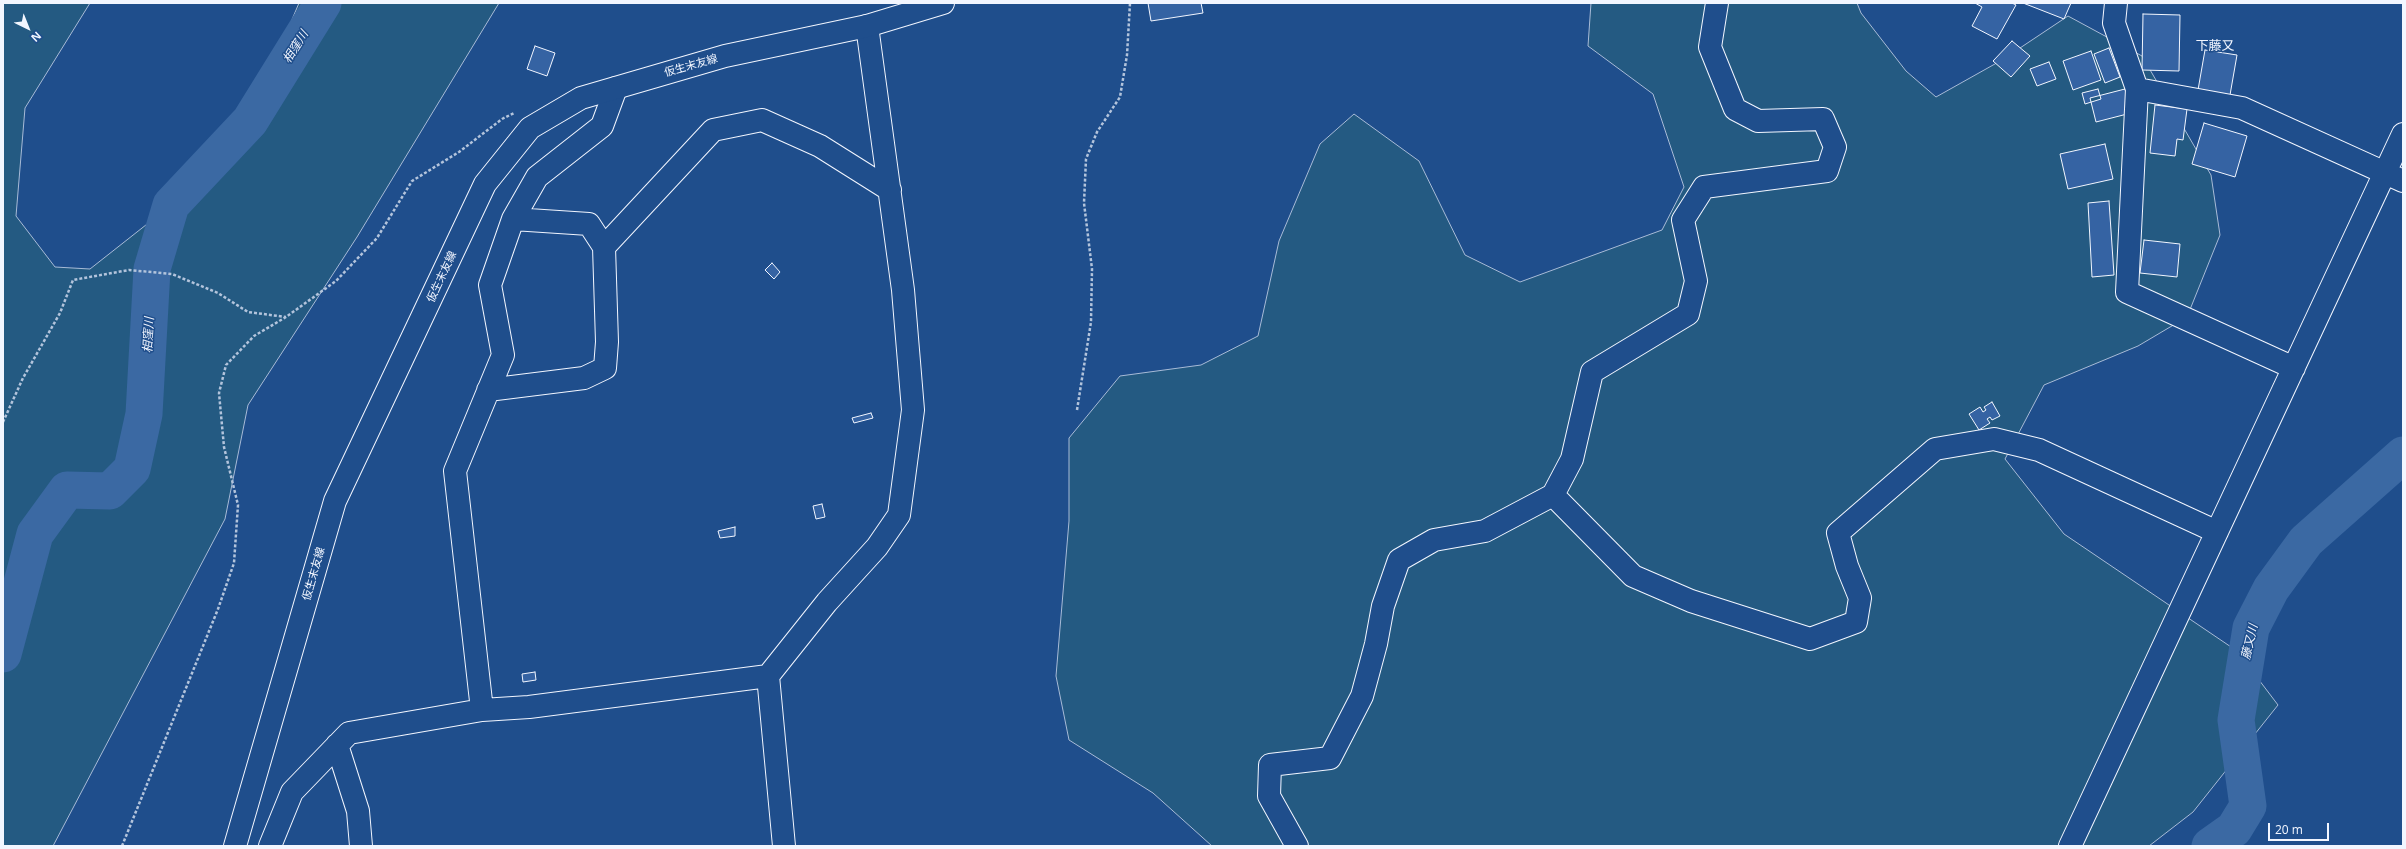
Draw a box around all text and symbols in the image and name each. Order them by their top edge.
north arrow [8,8,48,48]
water label: 相窪川 [280,28,312,66]
text: N [28,29,45,46]
district label: 下藤又 [2196,38,2234,54]
street label: 仮生末友線 [663,52,719,80]
street label: 仮生末友線 [424,249,460,305]
water label: 相窪川 [141,317,157,353]
street label: 仮生末友線 [300,546,328,602]
water label: 藤又川 [2239,623,2261,661]
scale bar [2270,815,2331,841]
text: 20 m [2275,821,2303,838]

